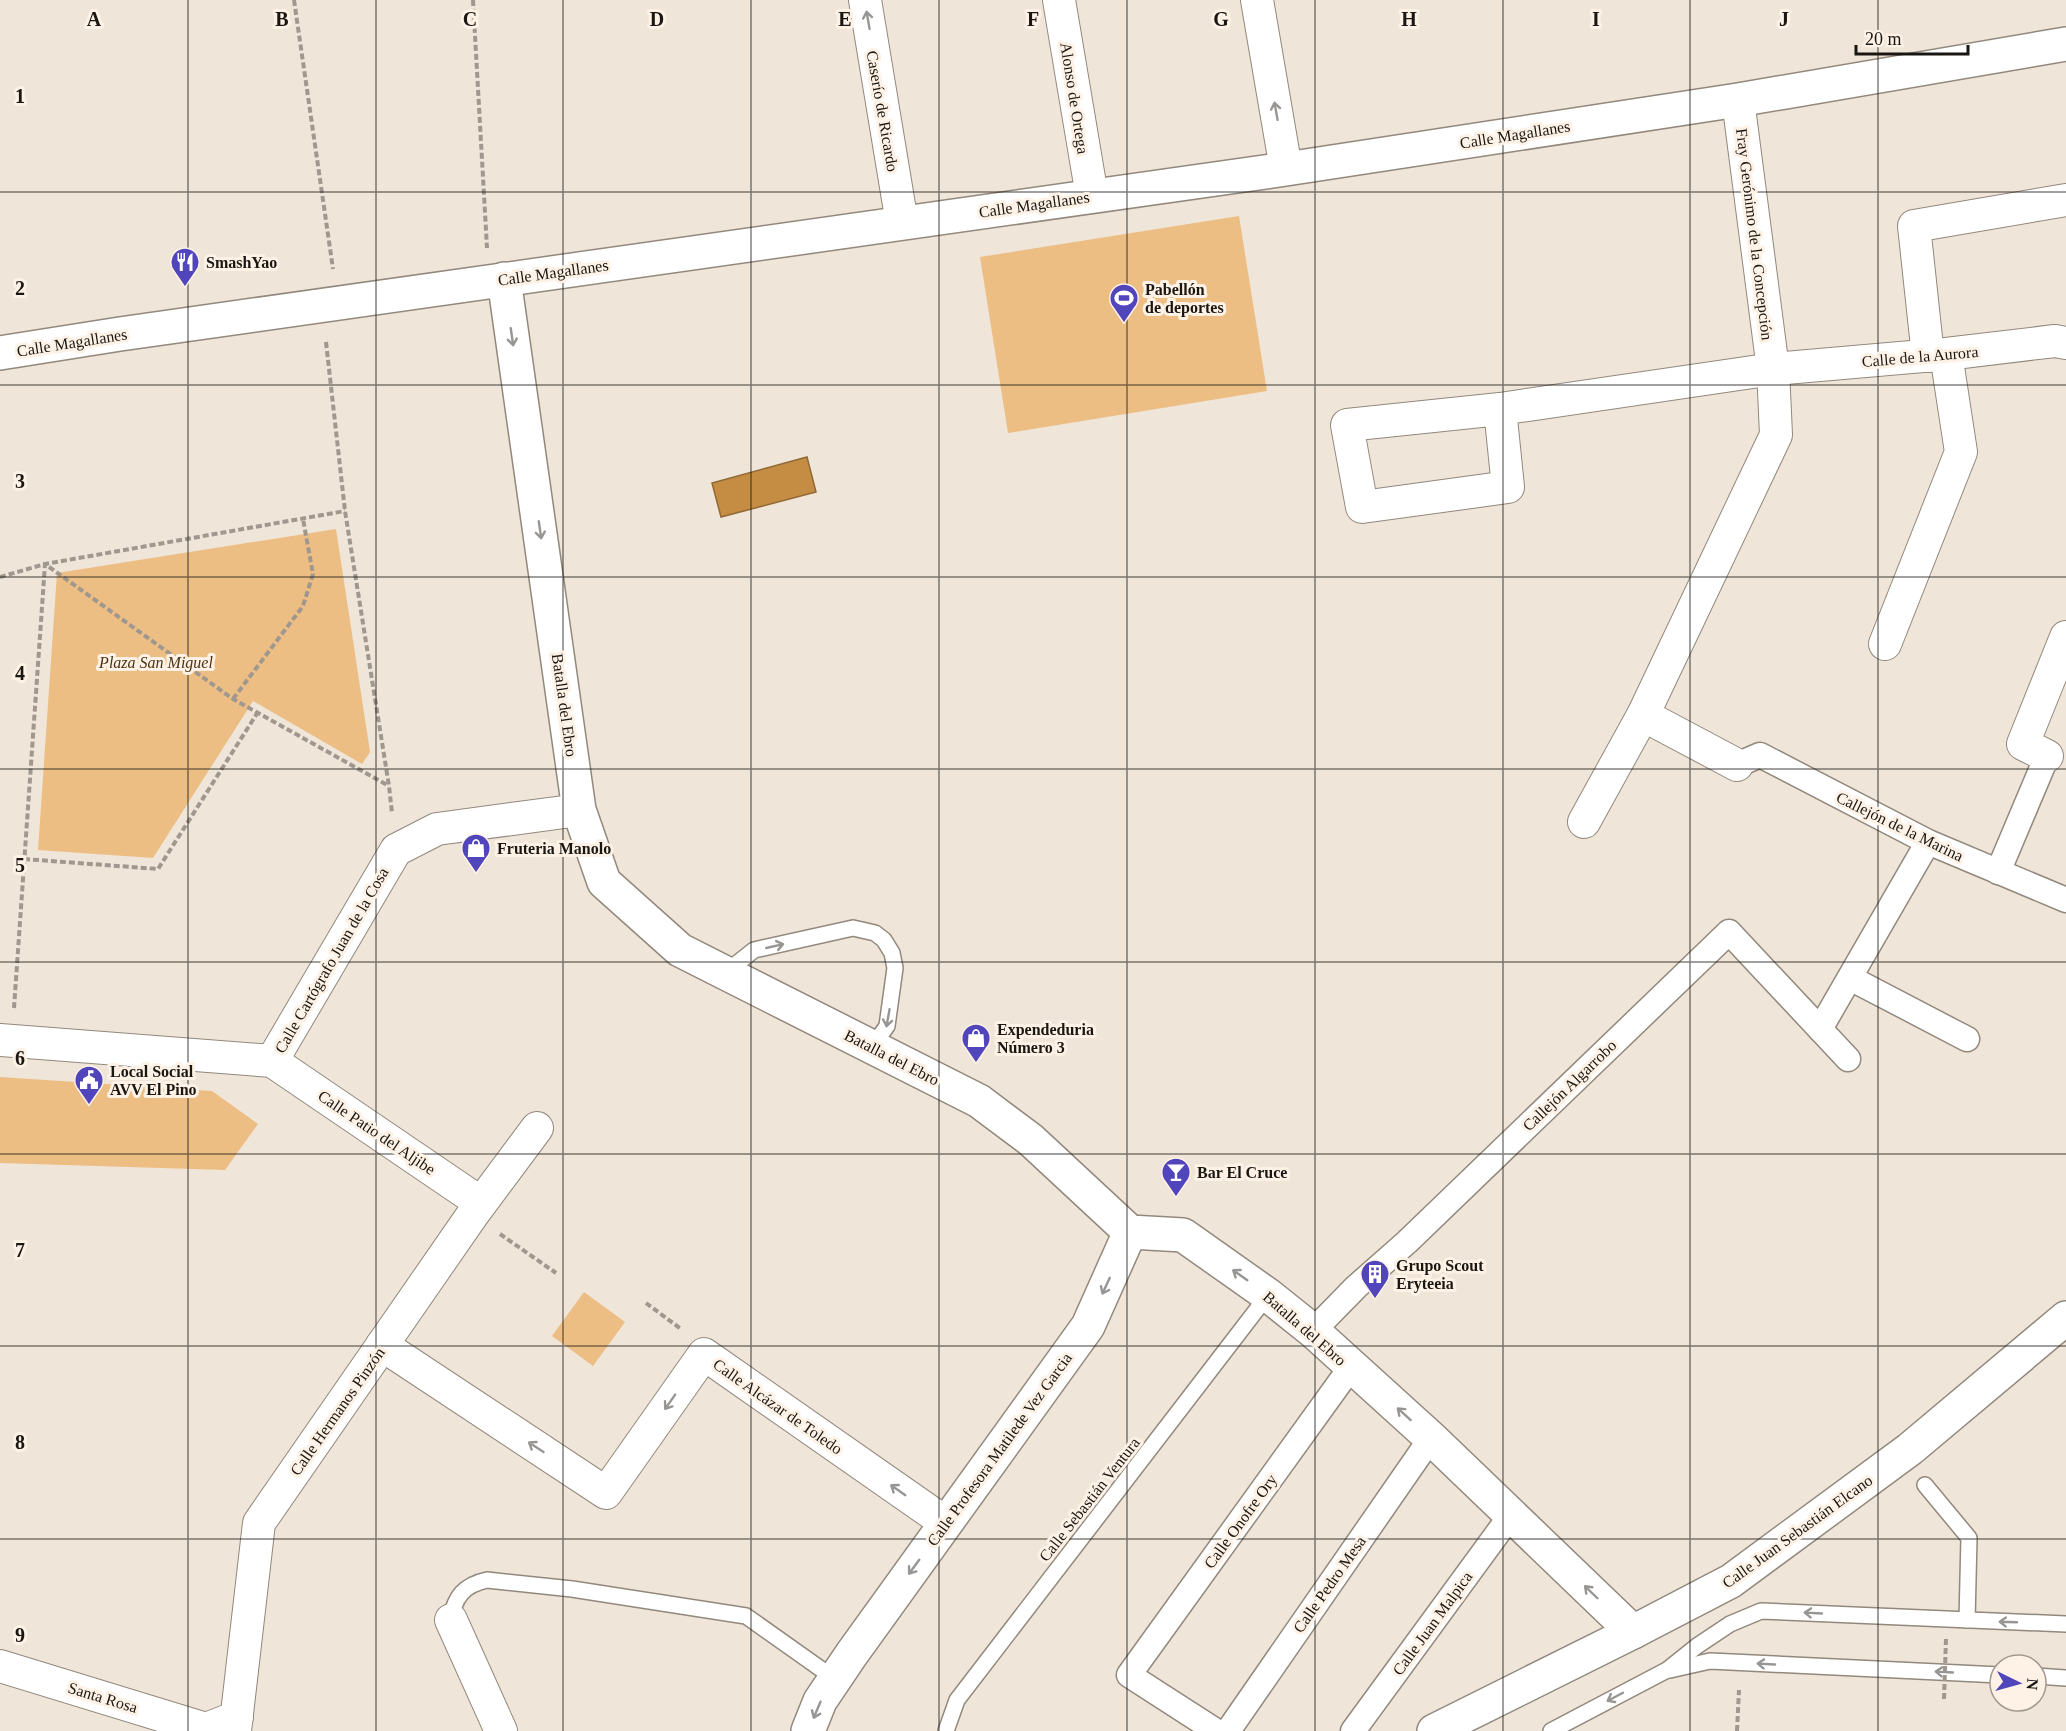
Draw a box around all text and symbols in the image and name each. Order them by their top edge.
text: A [87,8,102,30]
text: B [275,8,289,30]
text: C [463,8,477,30]
text: D [650,8,664,30]
text: E [838,8,852,30]
text: F [1027,8,1039,30]
text: G [1213,8,1229,30]
text: H [1401,8,1417,30]
text: I [1592,8,1600,30]
text: J [1779,8,1789,30]
one-way arrow [862,11,873,31]
scale bar [1856,18,1968,56]
text: 20 m [1865,29,1902,49]
street label: Alonso de Ortega [1056,41,1092,155]
street label: Caserío de Ricardo [863,49,902,173]
text: 1 [15,85,25,107]
one-way arrow [1270,102,1281,122]
street label: Calle Magallanes [1459,117,1572,153]
street label: Fray Gerónimo de la Concepción [1732,127,1776,341]
street label: Calle Magallanes [978,188,1091,222]
restaurant icon: SmashYao [169,246,201,288]
place label: SmashYao [206,254,277,271]
street label: Calle Magallanes [497,256,610,290]
text: 2 [15,277,25,299]
place label: Pabellón de deportes [1145,281,1224,317]
sports icon: Pabellón de deportes [1108,282,1140,324]
street label: Calle Magallanes [16,325,129,361]
one-way arrow [507,327,518,346]
street label: Calle de la Aurora [1861,343,1979,370]
text: 3 [15,470,25,492]
one-way arrow [534,520,545,539]
street label: Batalla del Ebro [549,652,580,758]
park label: Plaza San Miguel [98,654,213,672]
text: 4 [15,662,25,684]
street label: Callejón de la Marina [1833,788,1966,865]
shop icon: Fruteria Manolo [460,832,492,874]
place label: Fruteria Manolo [497,840,611,857]
text: 5 [15,854,25,876]
street label: Calle Cartógrafo Juan de la Cosa [271,865,392,1056]
one-way arrow [765,939,784,951]
one-way arrow [882,1007,893,1027]
place label: Expendeduria Número 3 [997,1021,1094,1056]
shop icon: Expendeduria Número 3 [960,1022,992,1064]
street label: Batalla del Ebro [842,1026,942,1089]
street label: Callejón Algarrobo [1519,1036,1620,1135]
text: 6 [15,1047,25,1069]
place label: Local Social AVV El Pino [110,1063,197,1098]
public building icon: Local Social AVV El Pino [73,1064,105,1106]
street label: Calle Patio del Aljibe [314,1087,438,1179]
bar icon: Bar El Cruce [1160,1156,1192,1198]
place label: Bar El Cruce [1197,1164,1287,1181]
text: 7 [15,1239,25,1261]
place label: Grupo Scout Eryteeia [1396,1257,1484,1293]
building icon: Grupo Scout Eryteeia [1359,1258,1391,1300]
one-way arrow [1232,1269,1248,1281]
one-way arrow [1100,1276,1111,1294]
street label: Batalla del Ebro [1260,1288,1349,1369]
street label: Calle Hermanos Pinzón [287,1344,388,1478]
street label: Calle Profesora Matilede Vez Garcia [924,1350,1075,1549]
street label: Calle Alcázar de Toledo [710,1355,846,1457]
one-way arrow [664,1393,676,1410]
one-way arrow [1397,1407,1412,1421]
text: 8 [15,1431,25,1453]
street label: Calle Sebastián Ventura [1036,1434,1143,1565]
one-way arrow [528,1440,545,1453]
street label: Calle Onofre Ory [1201,1471,1281,1572]
street label: Calle Juan Sebastián Elcano [1719,1471,1875,1591]
one-way arrow [890,1484,906,1496]
street label: Calle Pedro Mesa [1290,1533,1369,1636]
one-way arrow [908,1559,920,1575]
street label: Calle Juan Malpica [1389,1568,1476,1679]
one-way arrow [1584,1585,1599,1599]
one-way arrow [1803,1608,1823,1619]
one-way arrow [1998,1616,2018,1627]
text: 9 [15,1624,25,1646]
north arrow [1988,1653,2048,1713]
one-way arrow [1757,1658,1777,1669]
one-way arrow [1934,1666,1954,1677]
text: N [2023,1678,2041,1691]
street label: Santa Rosa [66,1679,140,1716]
one-way arrow [1607,1692,1625,1704]
one-way arrow [811,1700,822,1719]

